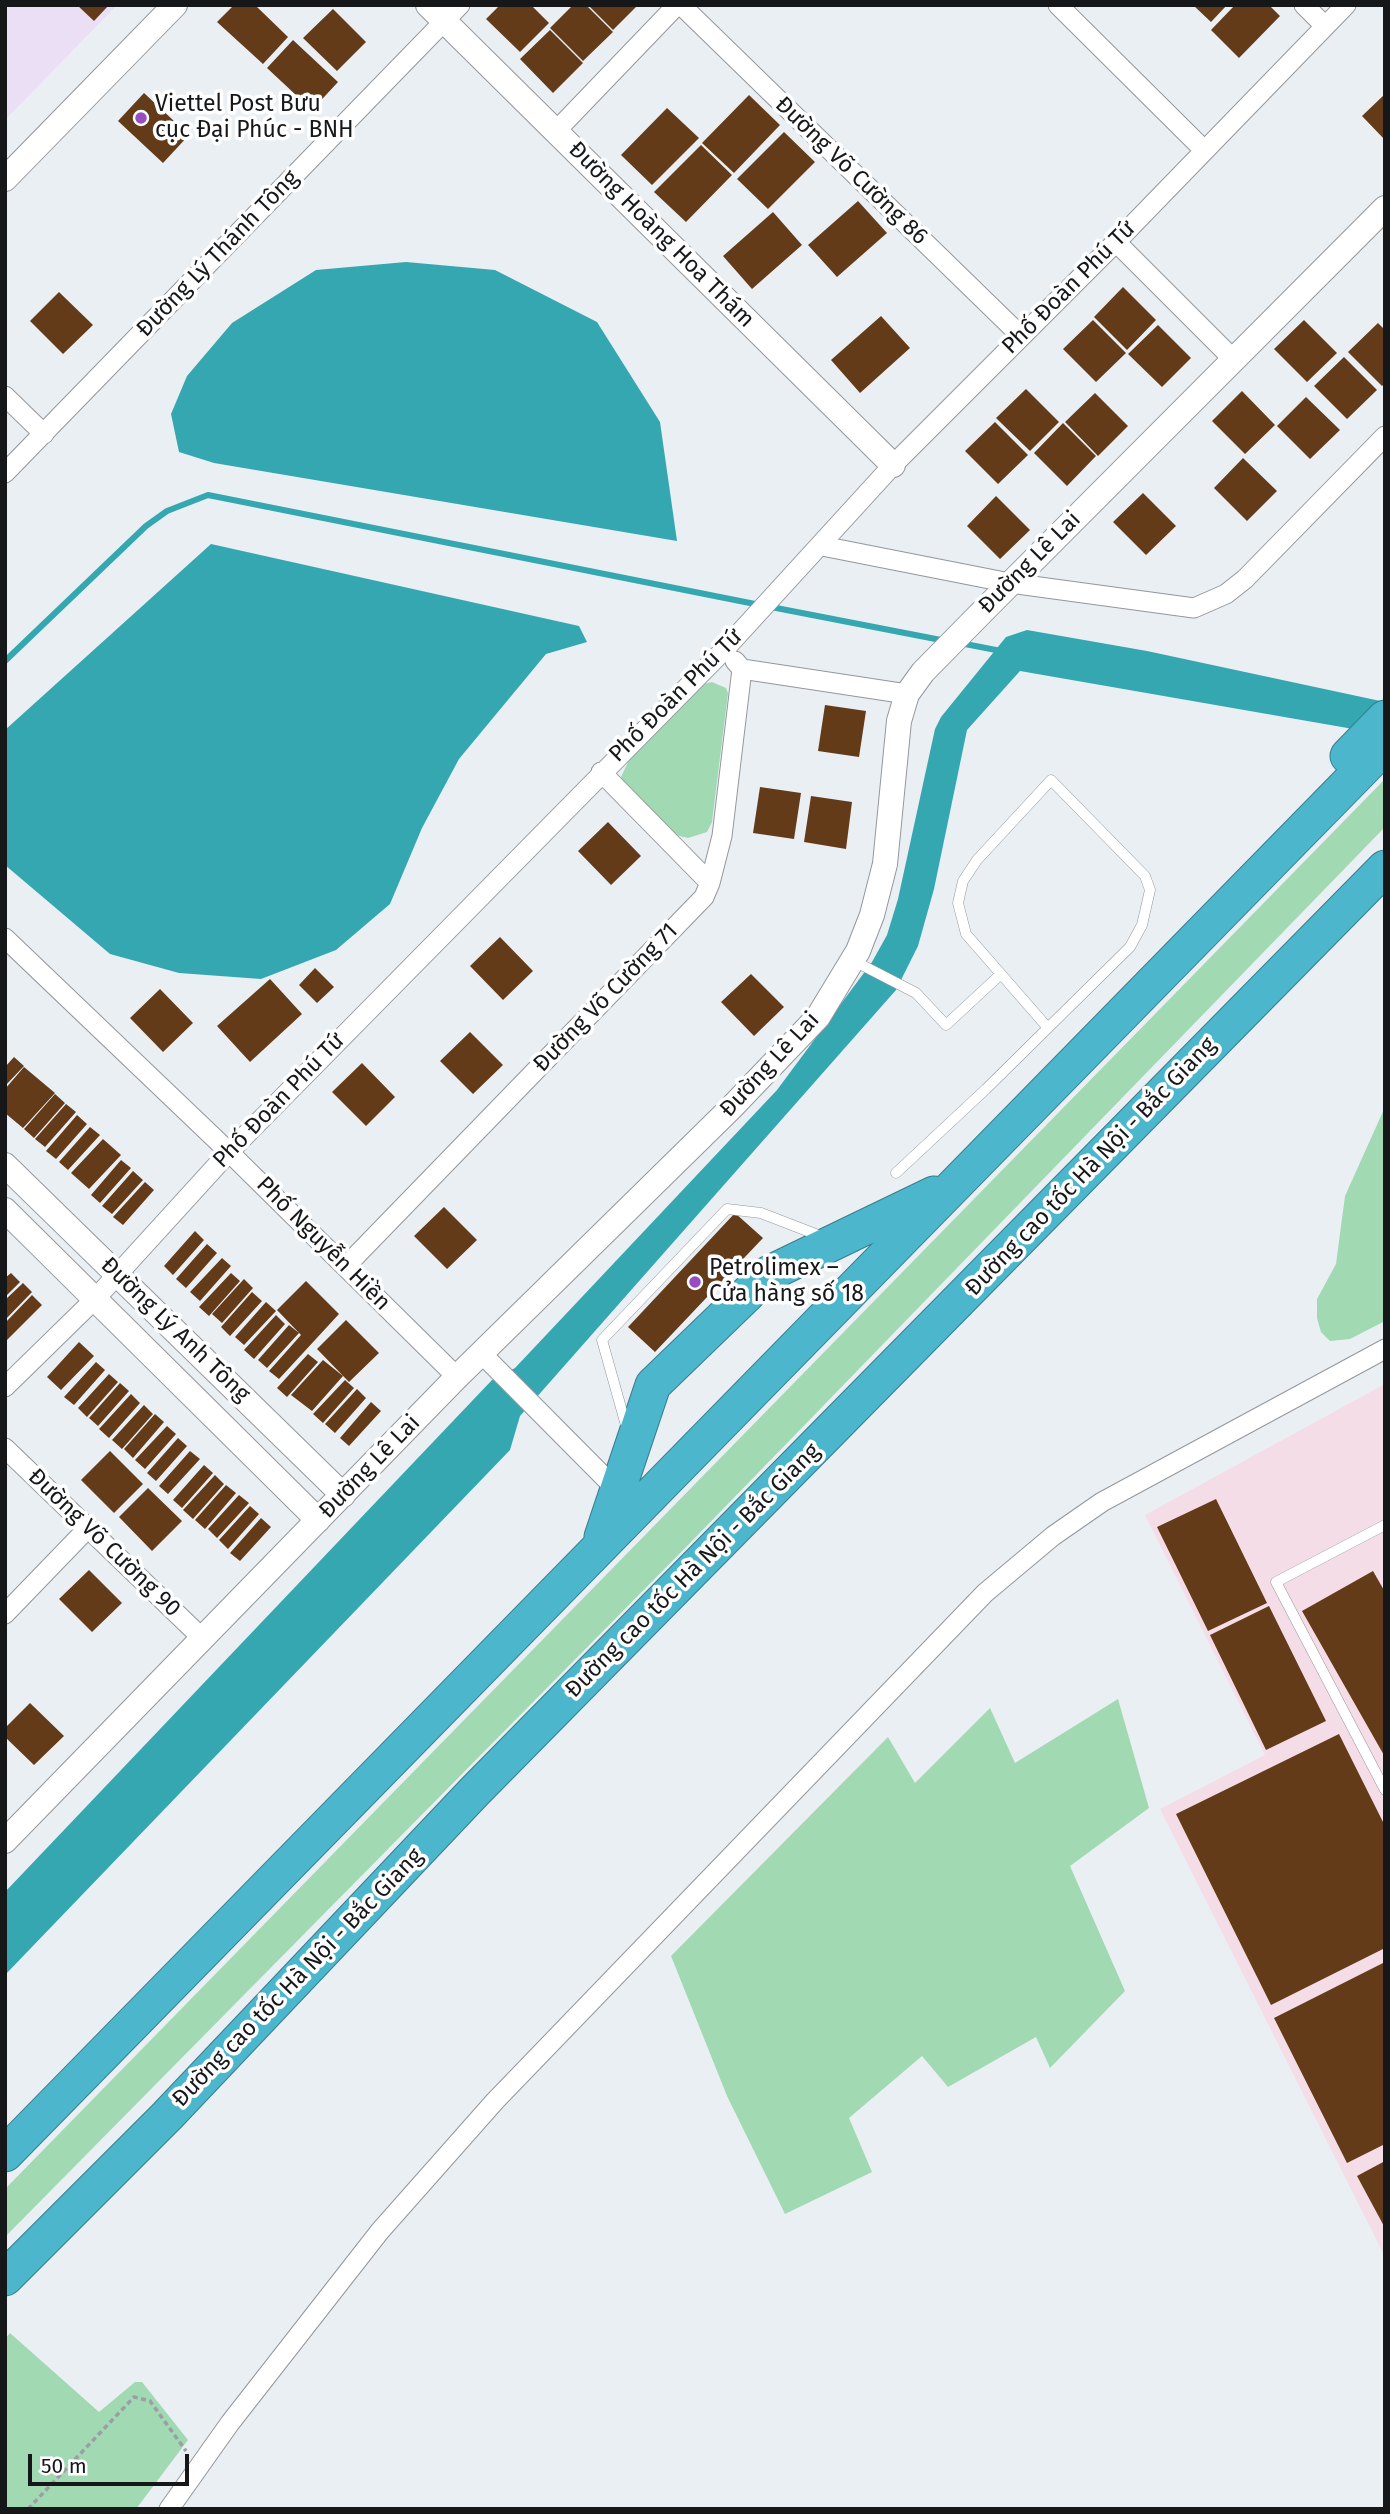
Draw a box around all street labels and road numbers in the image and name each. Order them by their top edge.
street label: Đường Võ Cường 86 [769,91,933,251]
street label: Đường Hoàng Hoa Thám [562,136,760,334]
street label: Đường Lý Thánh Tông [131,165,305,343]
street label: Phố Đoàn Phú Tứ [997,216,1141,360]
street label: Đường Lê Lai [973,506,1087,620]
street label: Phố Đoàn Phú Tứ [604,624,748,768]
street label: Đường Võ Cường 71 [528,918,684,1078]
street label: Đường Lê Lai [714,1007,826,1123]
street label: Phố Đoàn Phú Tứ [208,1028,350,1174]
street label: Đường cao tốc Hà Nội - Bắc Giang [960,1032,1222,1302]
street label: Phố Nguyễn Hiền [250,1171,396,1317]
street label: Đường Lý Anh Tông [95,1252,255,1408]
street label: Đường Lê Lai [314,1409,426,1525]
street label: Đường cao tốc Hà Nội - Bắc Giang [560,1438,826,1704]
street label: Đường Võ Cường 90 [22,1463,186,1623]
street label: Đường cao tốc Hà Nội - Bắc Giang [167,1843,429,2113]

